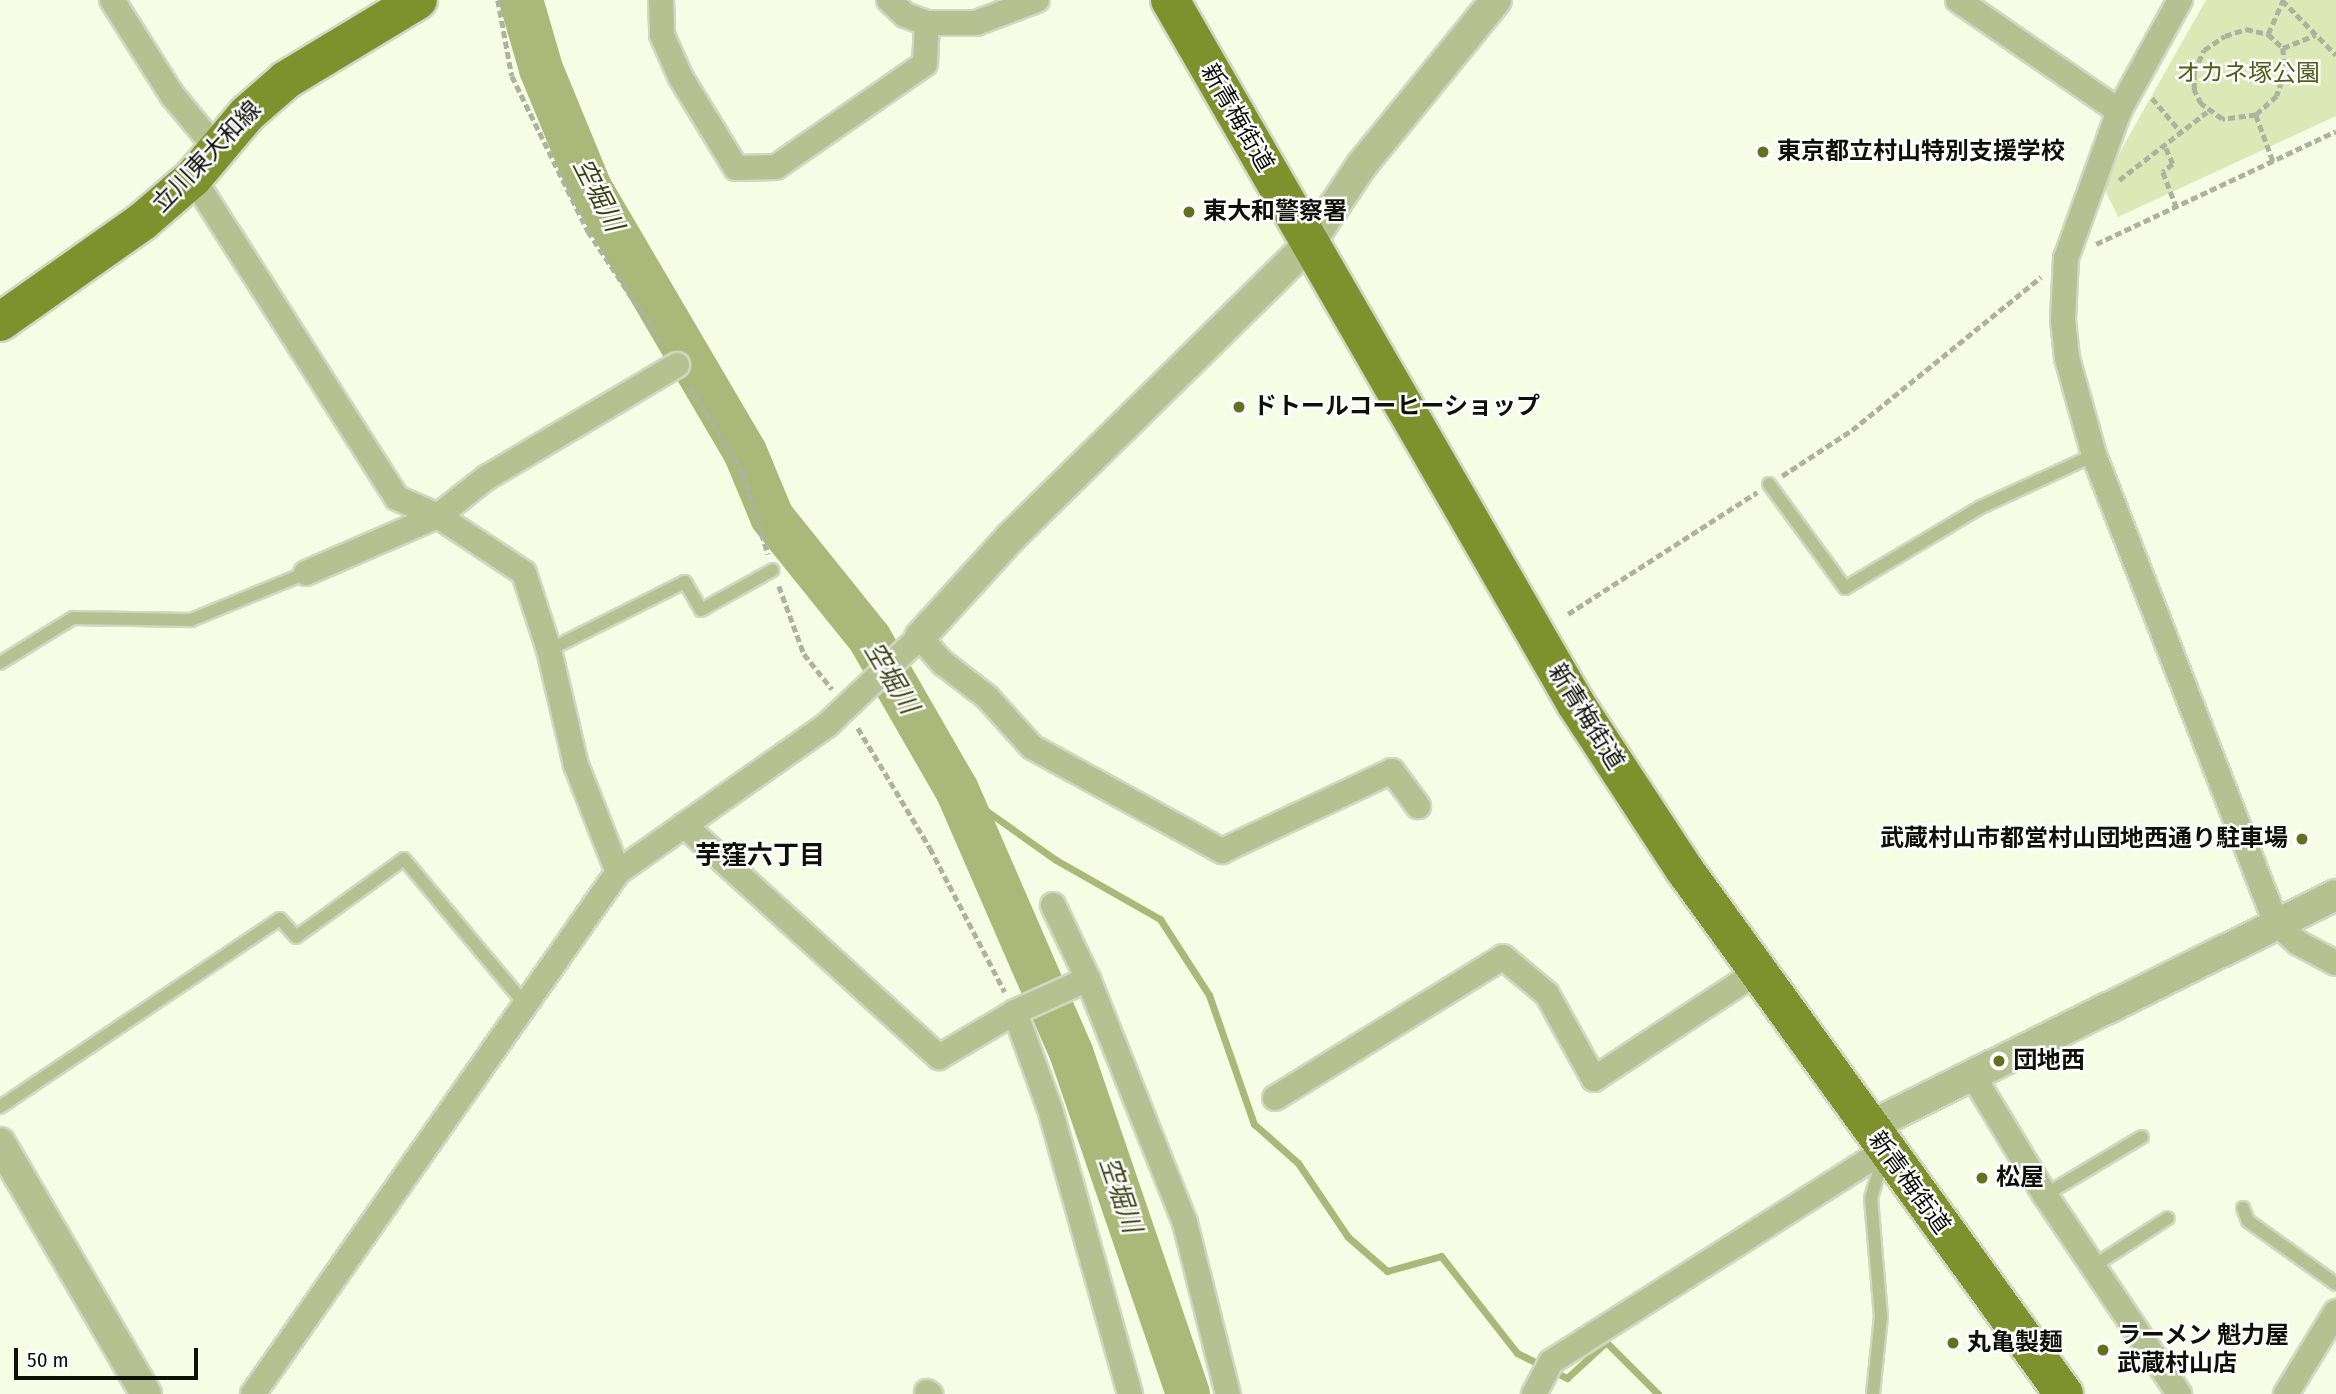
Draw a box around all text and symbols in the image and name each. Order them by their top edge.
street label: 新青梅街道 [1195,59,1279,177]
park label: オカネ塚公園 [2176,60,2320,88]
street label: 立川東大和線 [147,95,267,219]
place label: 東京都立村山特別支援学校 [1777,138,2065,166]
marker: 東京都立村山特別支援学校 [1755,144,1771,160]
water label: 空堀川 [566,153,630,237]
place label: 東大和警察署 [1203,198,1347,226]
marker: 東大和警察署 [1181,204,1197,220]
place label: ドトールコーヒーショップ [1253,393,1541,421]
marker: ドトールコーヒーショップ [1231,399,1247,415]
water label: 空堀川 [858,637,924,719]
street label: 新青梅街道 [1542,658,1630,776]
place label: 武蔵村山市都営村山団地西通り駐車場 [1880,825,2288,853]
marker: 武蔵村山市都営村山団地西通り駐車場 [2294,831,2310,847]
district label: 芋窪六丁目 [695,840,825,872]
place label: 団地西 [2013,1047,2085,1075]
marker: 団地西 [1991,1053,2007,1069]
street label: 新青梅街道 [1862,1126,1956,1240]
water label: 空堀川 [1093,1153,1147,1237]
place label: 松屋 [1996,1164,2044,1192]
marker: 松屋 [1974,1170,1990,1186]
place label: ラーメン 魁力屋 武蔵村山店 [2117,1322,2290,1378]
place label: 丸亀製麺 [1967,1329,2063,1357]
scale bar [18,1334,201,1378]
marker: 丸亀製麺 [1945,1335,1961,1351]
marker: ラーメン 魁力屋 武蔵村山店 [2095,1342,2111,1358]
text: 50 m [27,1347,69,1373]

